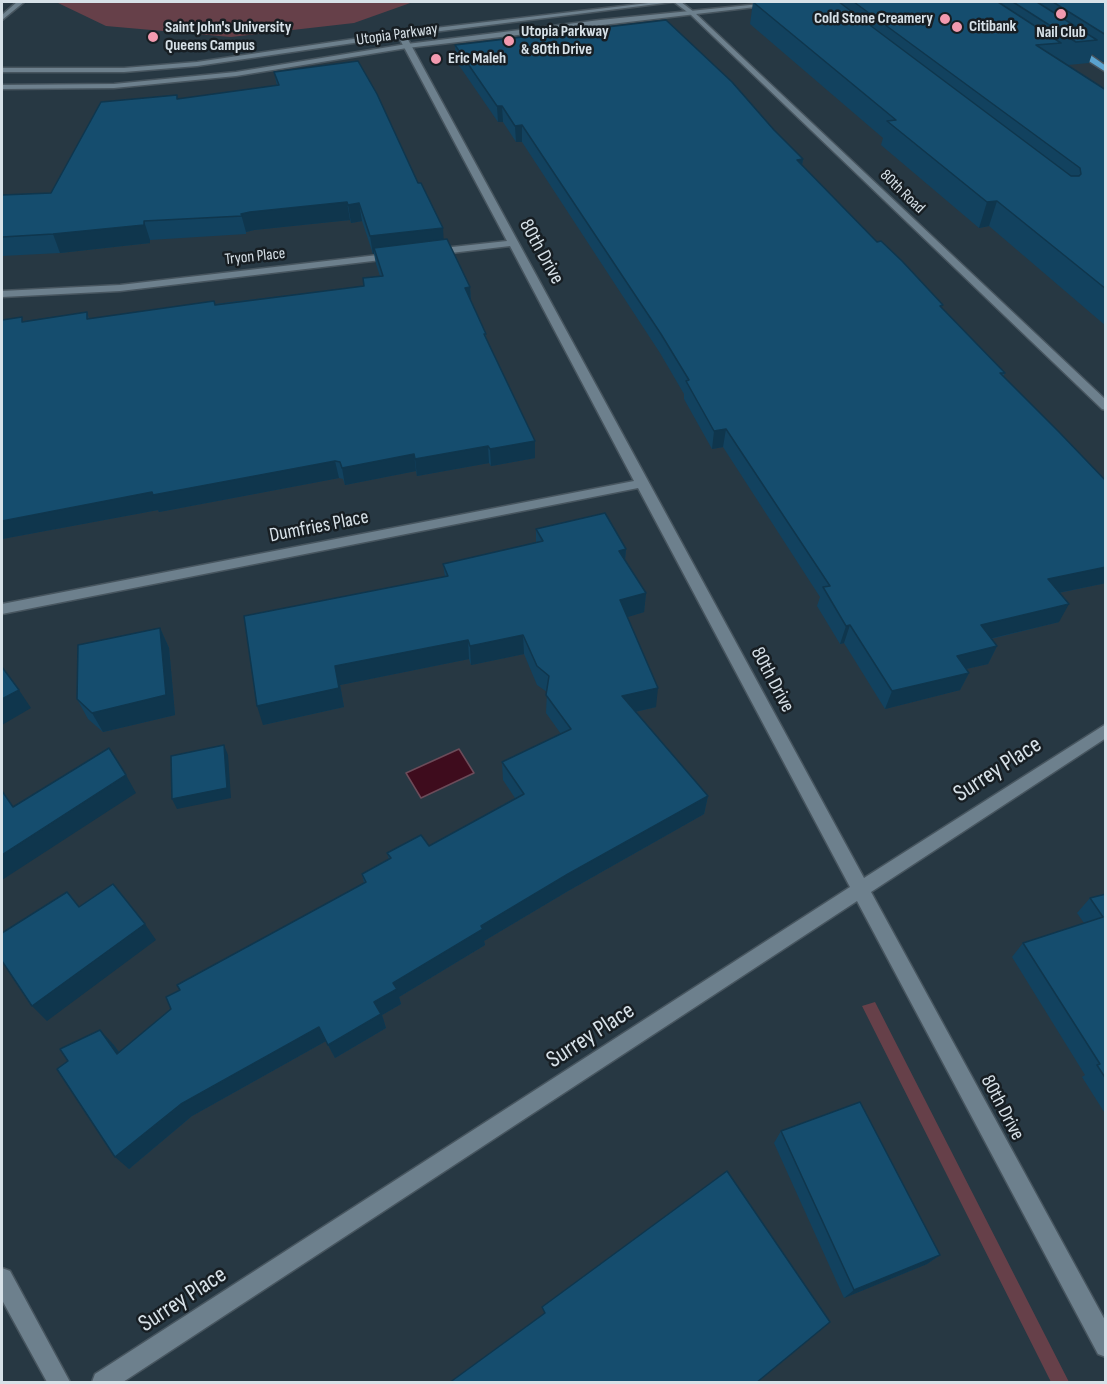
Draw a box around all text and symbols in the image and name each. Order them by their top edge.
marker: Nail Club [1054,7,1068,21]
place label: Cold Stone Creamery [814,9,933,29]
marker: Cold Stone Creamery [938,12,952,26]
place label: Citibank [969,17,1016,37]
place label: Saint John's University Queens Campus [165,18,291,56]
street label: Utopia Parkway [355,20,439,50]
marker: Citibank [950,20,964,34]
place label: Utopia Parkway & 80th Drive [521,22,609,60]
place label: Nail Club [1036,23,1086,43]
marker: Saint John's University Queens Campus [146,30,160,44]
marker: Utopia Parkway & 80th Drive [502,34,516,48]
place label: Eric Maleh [448,49,506,69]
marker: Eric Maleh [429,52,443,66]
street label: 80th Road [876,166,928,218]
street label: 80th Drive [513,215,569,289]
street label: Tryon Place [224,244,286,270]
street label: Dumfries Place [267,506,371,548]
street label: 80th Drive [745,643,799,717]
street label: Surrey Place [949,731,1047,809]
street label: Surrey Place [542,997,640,1075]
street label: 80th Drive [975,1071,1029,1145]
street label: Surrey Place [134,1261,232,1339]

